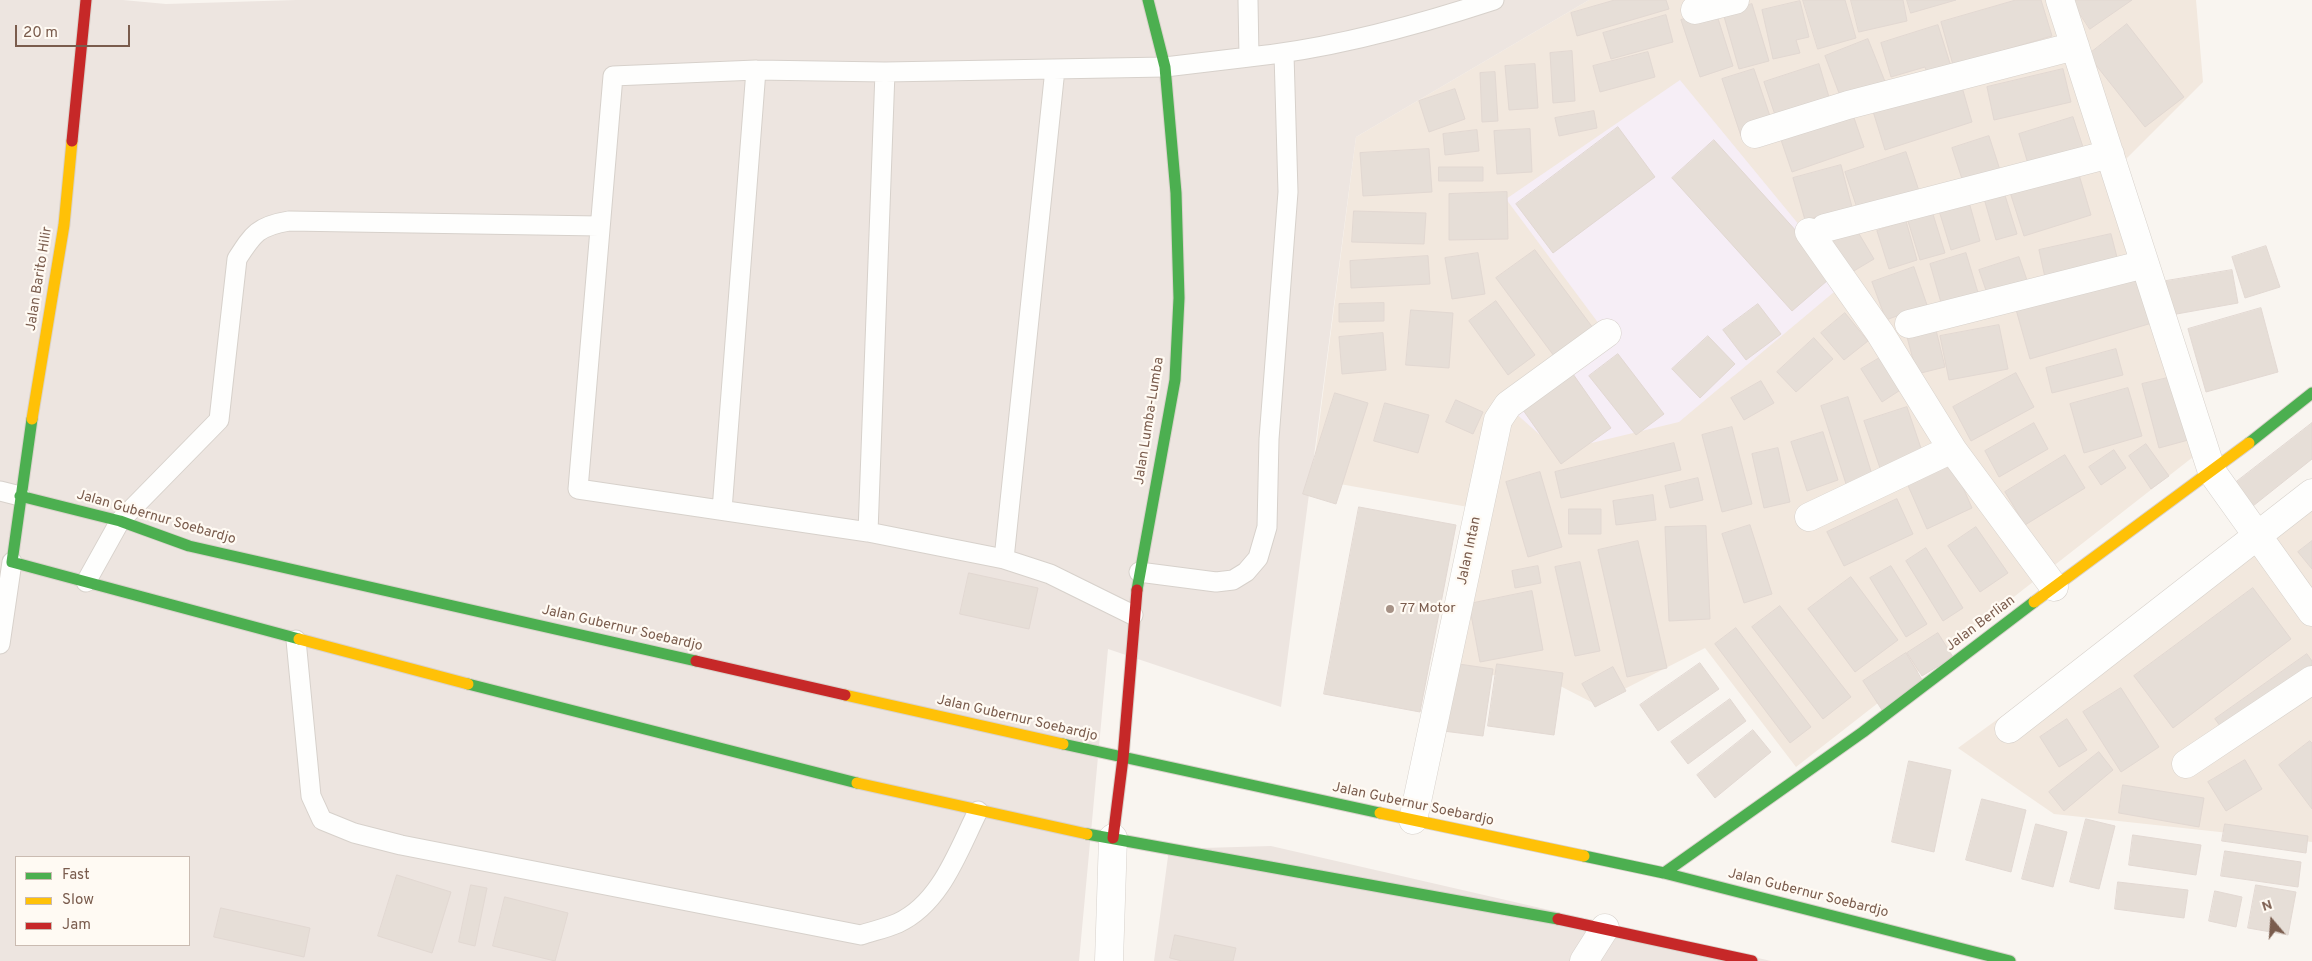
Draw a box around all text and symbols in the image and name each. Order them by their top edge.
scale bar [18,15,132,47]
text: 20 m [23,24,58,43]
street label: Jalan Barito Hilir [23,226,57,332]
street label: Jalan Lumba-Lumba [1132,356,1168,486]
street label: Jalan Gubernur Soebardjo [75,487,237,549]
street label: Jalan Intan [1455,515,1485,587]
street label: Jalan Berlian [1943,592,2019,656]
place label: 77 Motor [1400,601,1456,617]
street label: Jalan Gubernur Soebardjo [540,602,704,656]
marker: 77 Motor [1384,603,1396,615]
street label: Jalan Gubernur Soebardjo [935,692,1099,746]
street label: Jalan Gubernur Soebardjo [1331,780,1495,830]
legend [15,856,190,946]
text: Fast [62,866,90,885]
street label: Jalan Gubernur Soebardjo [1726,866,1890,922]
text: Slow [62,891,94,910]
north arrow [2247,896,2297,946]
text: N [2260,897,2275,916]
text: Jam [62,916,91,935]

